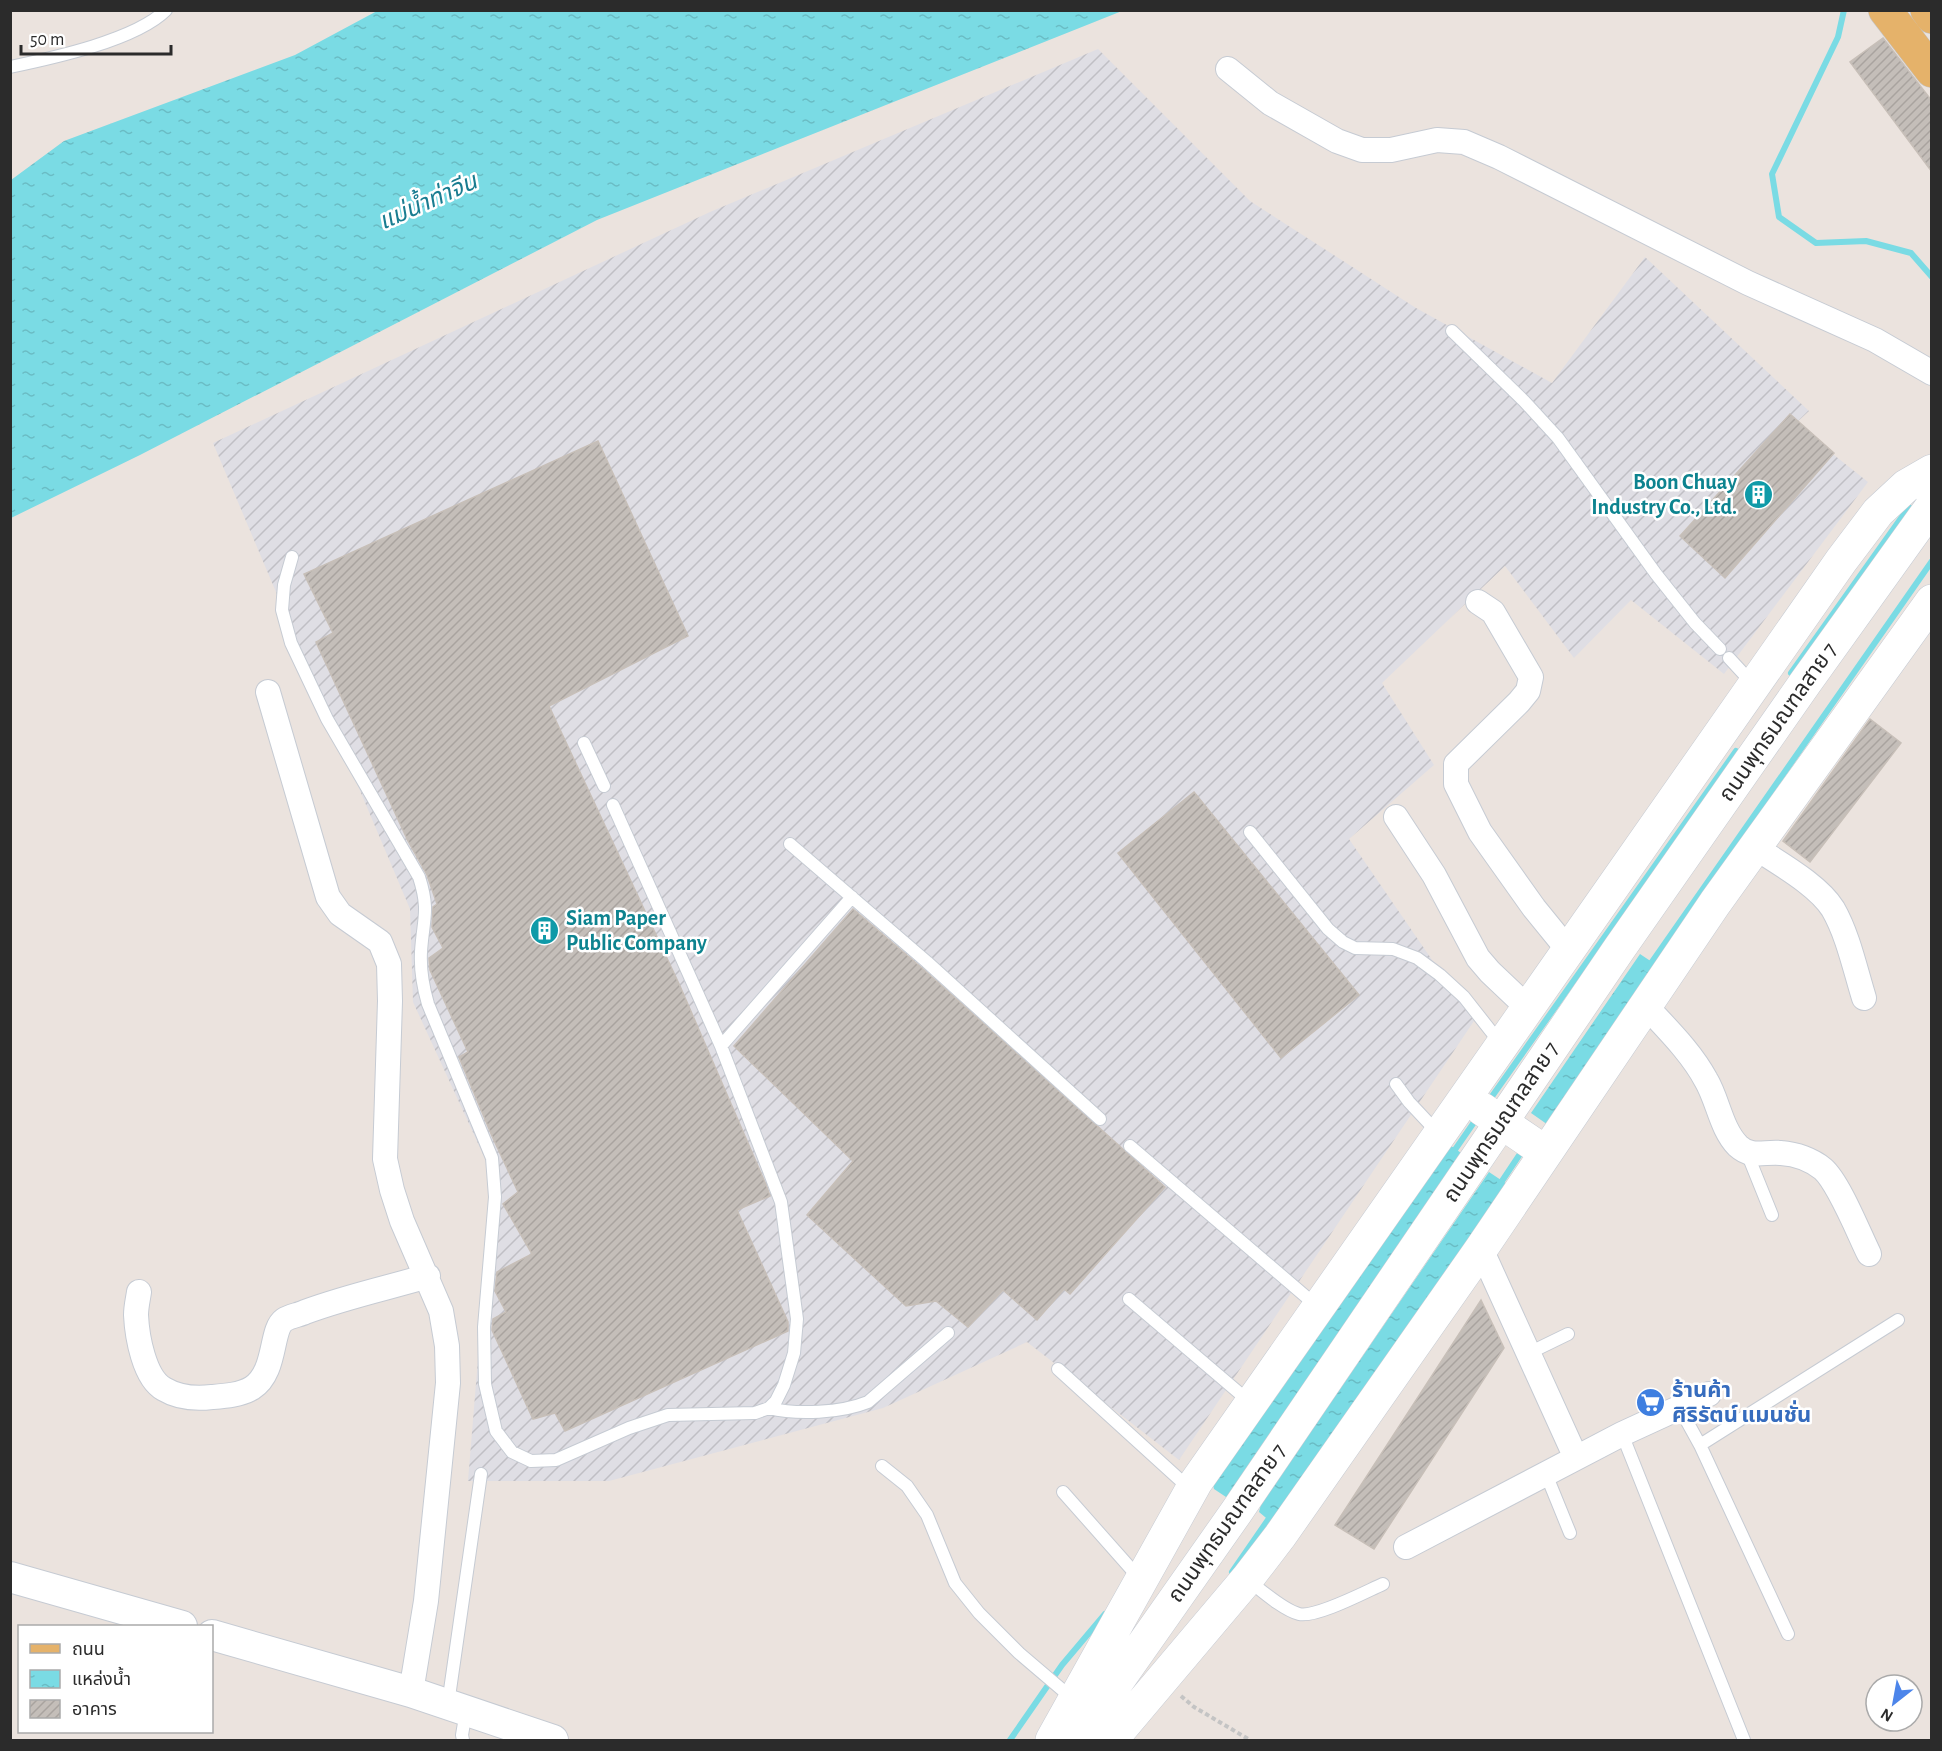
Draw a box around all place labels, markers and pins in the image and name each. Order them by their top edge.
place label: Boon Chuay Industry Co., Ltd. [1591,471,1737,519]
building icon: Boon Chuay Industry Co., Ltd. [1742,479,1774,511]
place label: Siam Paper Public Company [566,907,707,955]
building icon: Siam Paper Public Company [529,915,561,947]
place label: ร้านค้า ศิริรัตน์ แมนชั่น [1672,1379,1811,1426]
supermarket icon: ร้านค้า ศิริรัตน์ แมนชั่น [1635,1387,1667,1419]

